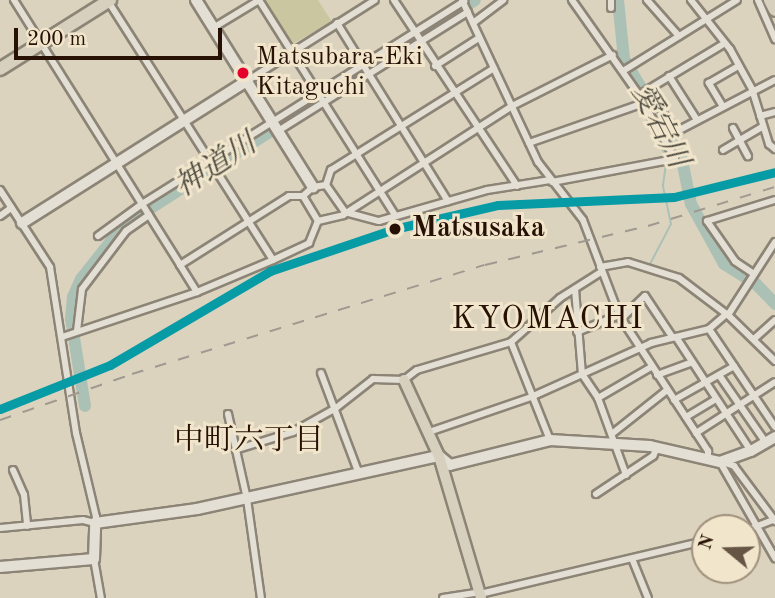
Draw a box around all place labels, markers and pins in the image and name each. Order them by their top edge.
place label: Matsubara-Eki Kitaguchi [256,42,423,104]
marker: Matsubara-Eki Kitaguchi [236,66,250,80]
place label: Matsusaka [412,212,545,246]
marker: Matsusaka [384,218,406,240]

